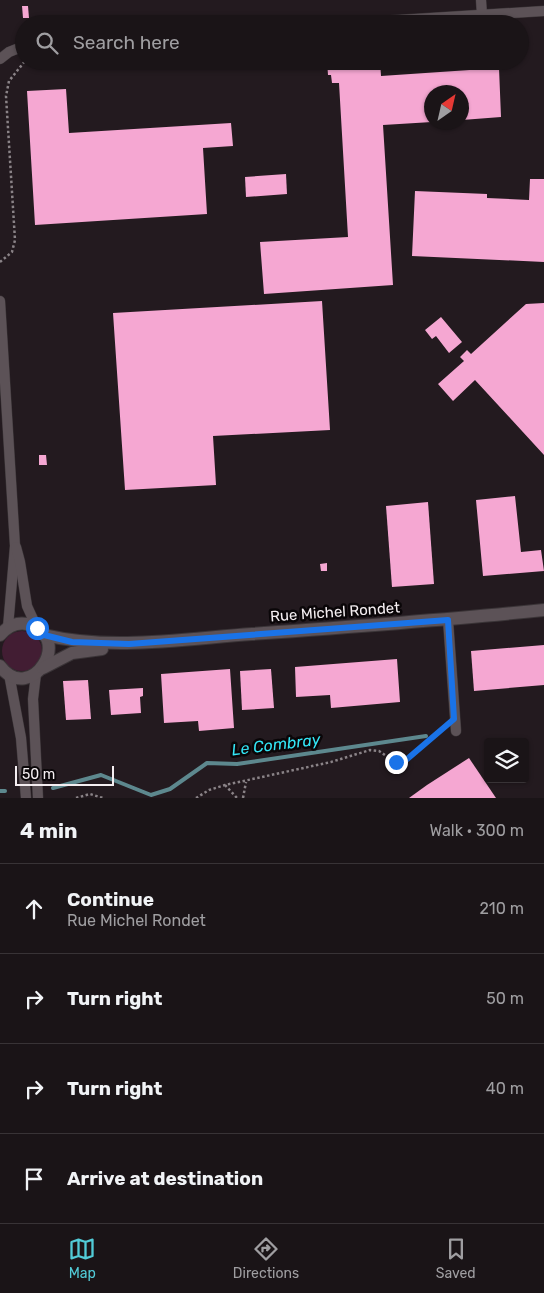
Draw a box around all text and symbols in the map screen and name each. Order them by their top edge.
search box [15,15,529,70]
icon: search [33,29,61,57]
text: Search here [73,31,180,54]
north arrow [424,85,469,130]
street label: Rue Michel Rondet [269,598,401,626]
route start [26,617,49,640]
water label: Le Combray [230,729,323,759]
map controls [484,738,529,783]
button: layers [484,738,529,783]
route end [385,751,408,774]
scale bar [15,763,114,786]
text: 50 m [22,766,55,783]
text: 4 min [20,818,78,843]
text: Walk · 300 m [430,821,524,840]
text: Continue [67,888,154,911]
icon: ahead [20,895,48,923]
text: 210 m [479,899,524,918]
text: Rue Michel Rondet [67,911,206,930]
icon: right [20,985,48,1013]
text: Turn right [67,987,162,1010]
text: 50 m [486,989,524,1008]
icon: right [20,1075,48,1103]
text: Turn right [67,1077,162,1100]
text: 40 m [486,1079,524,1098]
icon: arrive [20,1165,48,1193]
text: Arrive at destination [67,1167,263,1190]
tab: Map [68,1235,96,1282]
tab: Directions [233,1235,299,1282]
tab: Saved [436,1235,476,1282]

